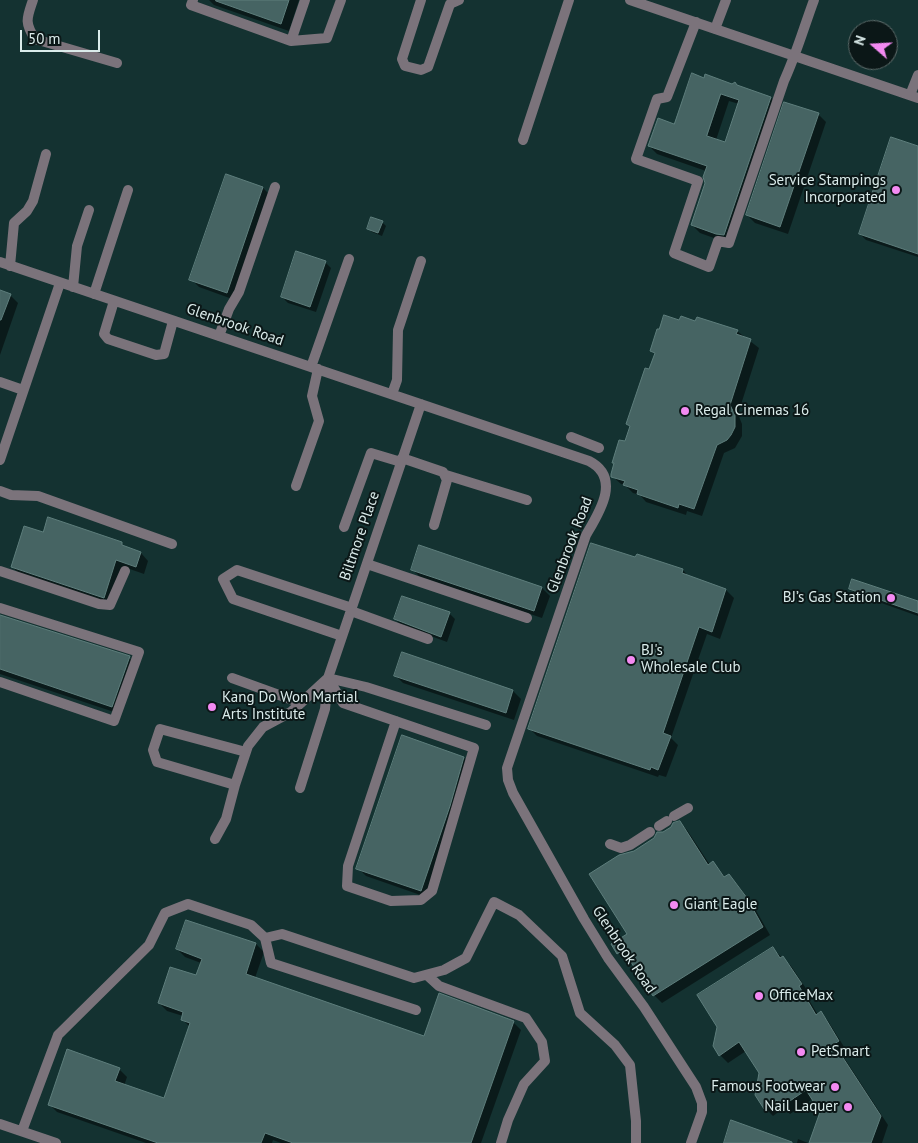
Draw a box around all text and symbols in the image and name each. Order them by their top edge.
scale bar [22,20,102,52]
north arrow [848,20,898,70]
text: 50 m [28,29,61,48]
text: N [850,33,870,48]
place label: Service Stampings Incorporated [769,172,886,207]
marker: Service Stampings Incorporated [890,184,902,196]
street label: Glenbrook Road [184,300,286,350]
place label: Regal Cinemas 16 [695,402,809,420]
marker: Regal Cinemas 16 [679,405,691,417]
street label: Biltmore Place [336,489,384,583]
street label: Glenbrook Road [543,494,597,596]
place label: BJ’s Gas Station [783,589,881,607]
marker: BJ’s Gas Station [885,592,897,604]
place label: BJ's Wholesale Club [641,642,741,677]
marker: BJ's Wholesale Club [625,654,637,666]
place label: Kang Do Won Martial Arts Institute [222,689,358,724]
marker: Kang Do Won Martial Arts Institute [206,701,218,713]
place label: Giant Eagle [684,896,757,914]
marker: Giant Eagle [668,899,680,911]
street label: Glenbrook Road [588,903,660,997]
place label: OfficeMax [769,987,833,1005]
marker: OfficeMax [753,990,765,1002]
place label: PetSmart [811,1043,870,1061]
marker: PetSmart [795,1046,807,1058]
place label: Famous Footwear [711,1078,825,1096]
marker: Famous Footwear [829,1081,841,1093]
place label: Nail Laquer [764,1098,838,1116]
marker: Nail Laquer [842,1101,854,1113]

